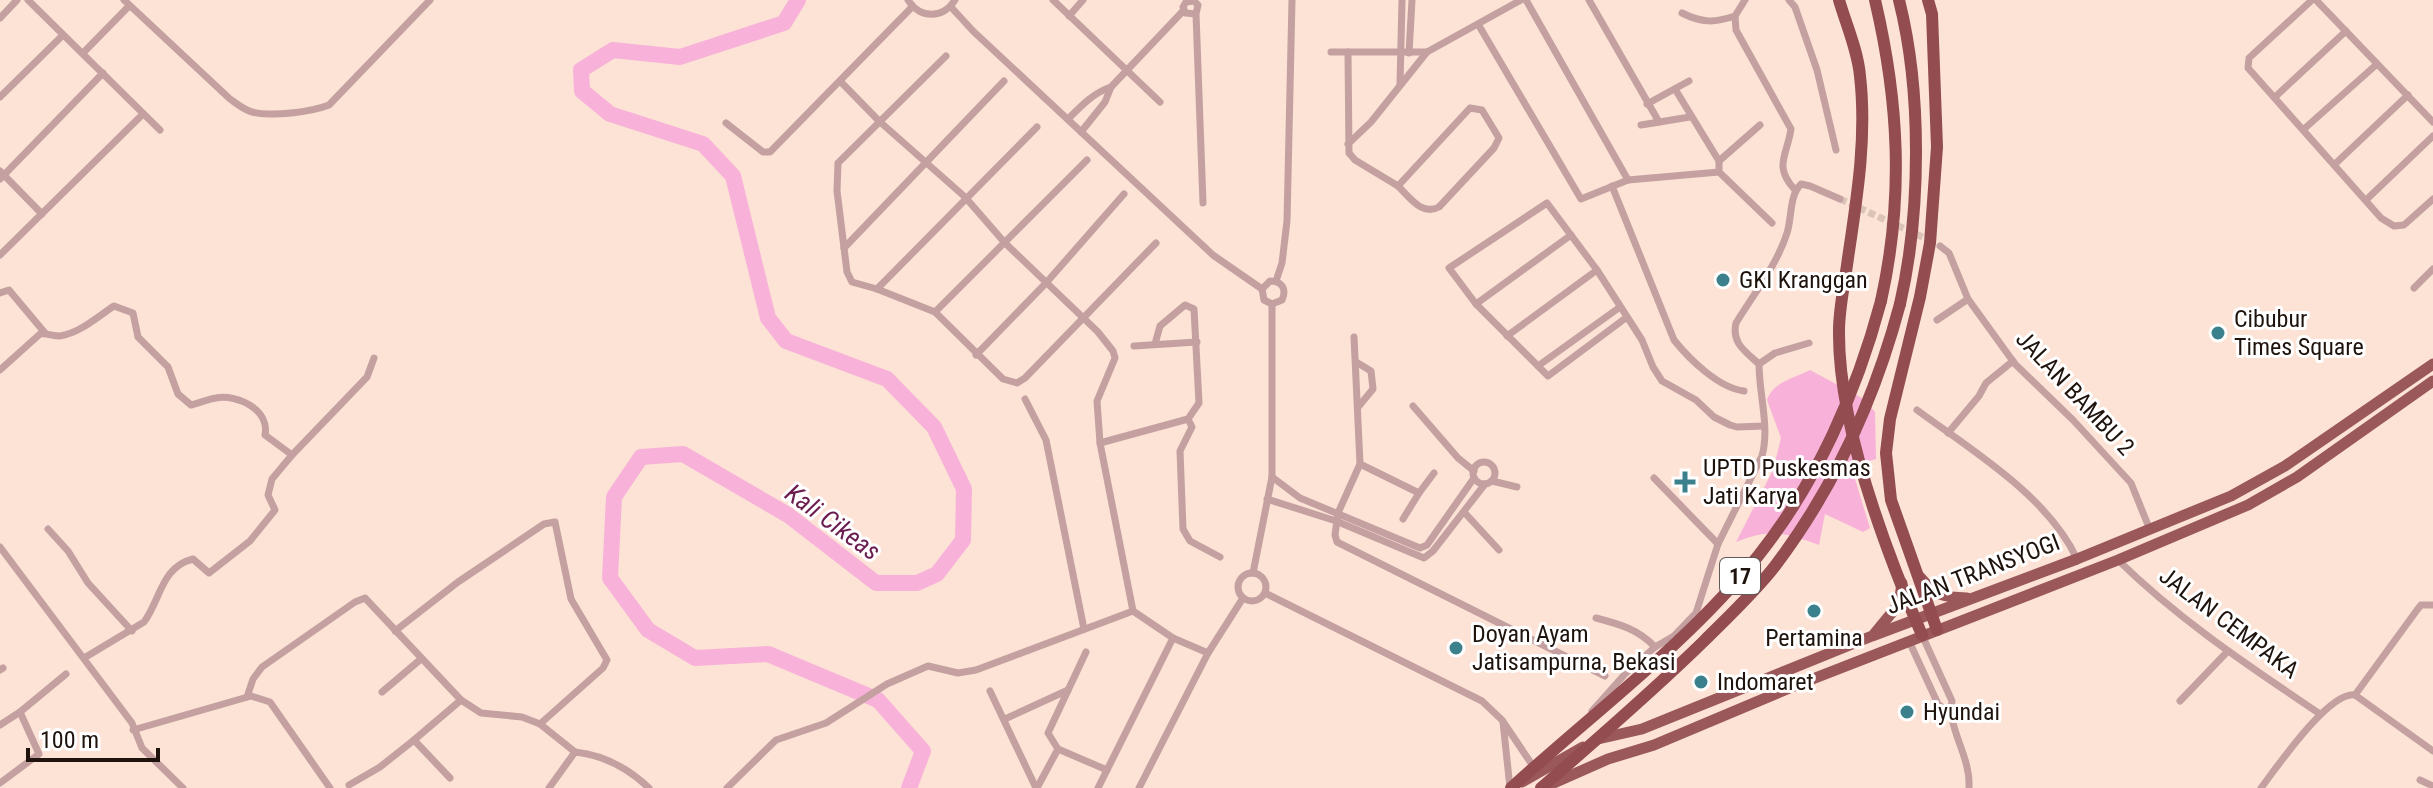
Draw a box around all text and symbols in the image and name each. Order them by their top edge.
place label: GKI Kranggan [1739,266,1868,294]
marker: GKI Kranggan [1714,271,1732,289]
place label: Cibubur Times Square [2234,305,2364,361]
marker: Cibubur Times Square [2209,324,2227,342]
street label: JALAN BAMBU 2 [2010,325,2140,461]
place label: UPTD Puskesmas Jati Karya [1703,454,1871,510]
marker: UPTD Puskesmas Jati Karya [1674,471,1696,493]
water label: Kali Cikeas [780,478,886,566]
street label: JALAN TRANSYOGI [1882,528,2064,620]
road number: 17 [1720,558,1760,594]
street label: JALAN CEMPAKA [2154,562,2304,685]
marker: Pertamina [1805,602,1823,620]
place label: Doyan Ayam Jatisampurna, Bekasi [1472,620,1675,676]
place label: Pertamina [1765,624,1863,652]
marker: Doyan Ayam Jatisampurna, Bekasi [1447,639,1465,657]
place label: Indomaret [1717,668,1814,696]
marker: Indomaret [1692,673,1710,691]
place label: Hyundai [1923,698,2000,726]
marker: Hyundai [1898,703,1916,721]
scale bar [28,712,158,762]
text: 100 m [40,726,99,754]

